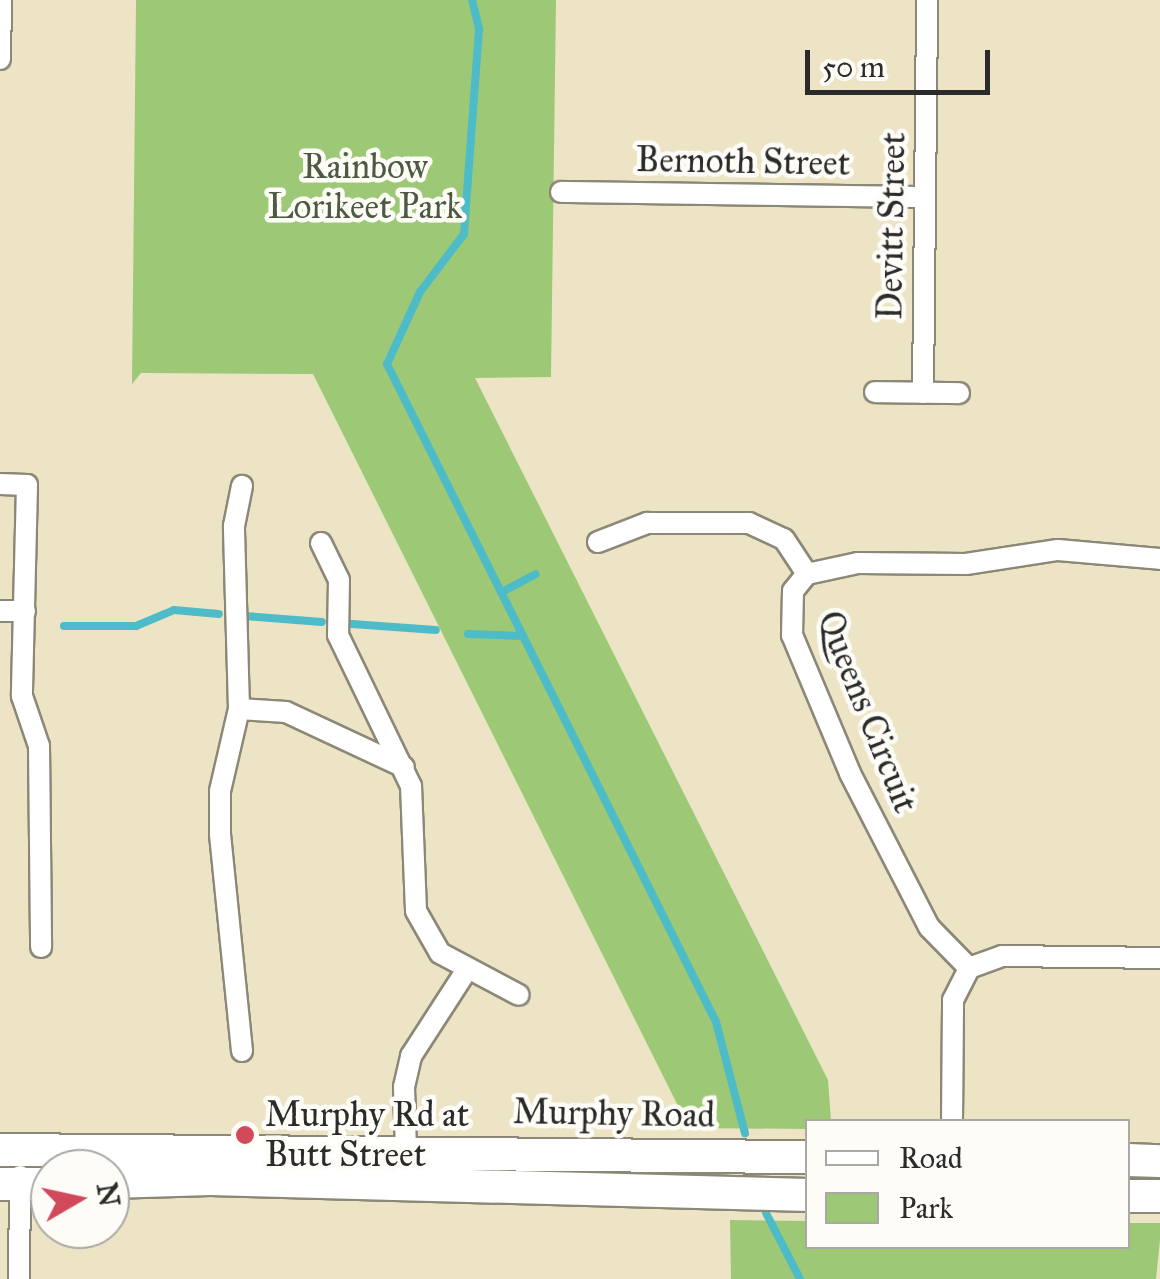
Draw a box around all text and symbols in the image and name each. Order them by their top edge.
scale bar [810,30,995,92]
text: 50 m [822,49,885,85]
street label: Devitt Street [869,132,915,320]
street label: Bernoth Street [636,139,850,185]
park label: Rainbow Lorikeet Park [268,146,462,228]
street label: Queens Circuit [808,605,926,819]
street label: Murphy Road [513,1091,715,1137]
place label: Murphy Rd at Butt Street [265,1094,469,1176]
legend [805,1119,1130,1249]
marker: Murphy Rd at Butt Street [234,1124,256,1146]
text: Road [899,1140,963,1176]
north arrow [30,1149,130,1249]
text: N [89,1180,127,1209]
text: Park [899,1190,953,1226]

